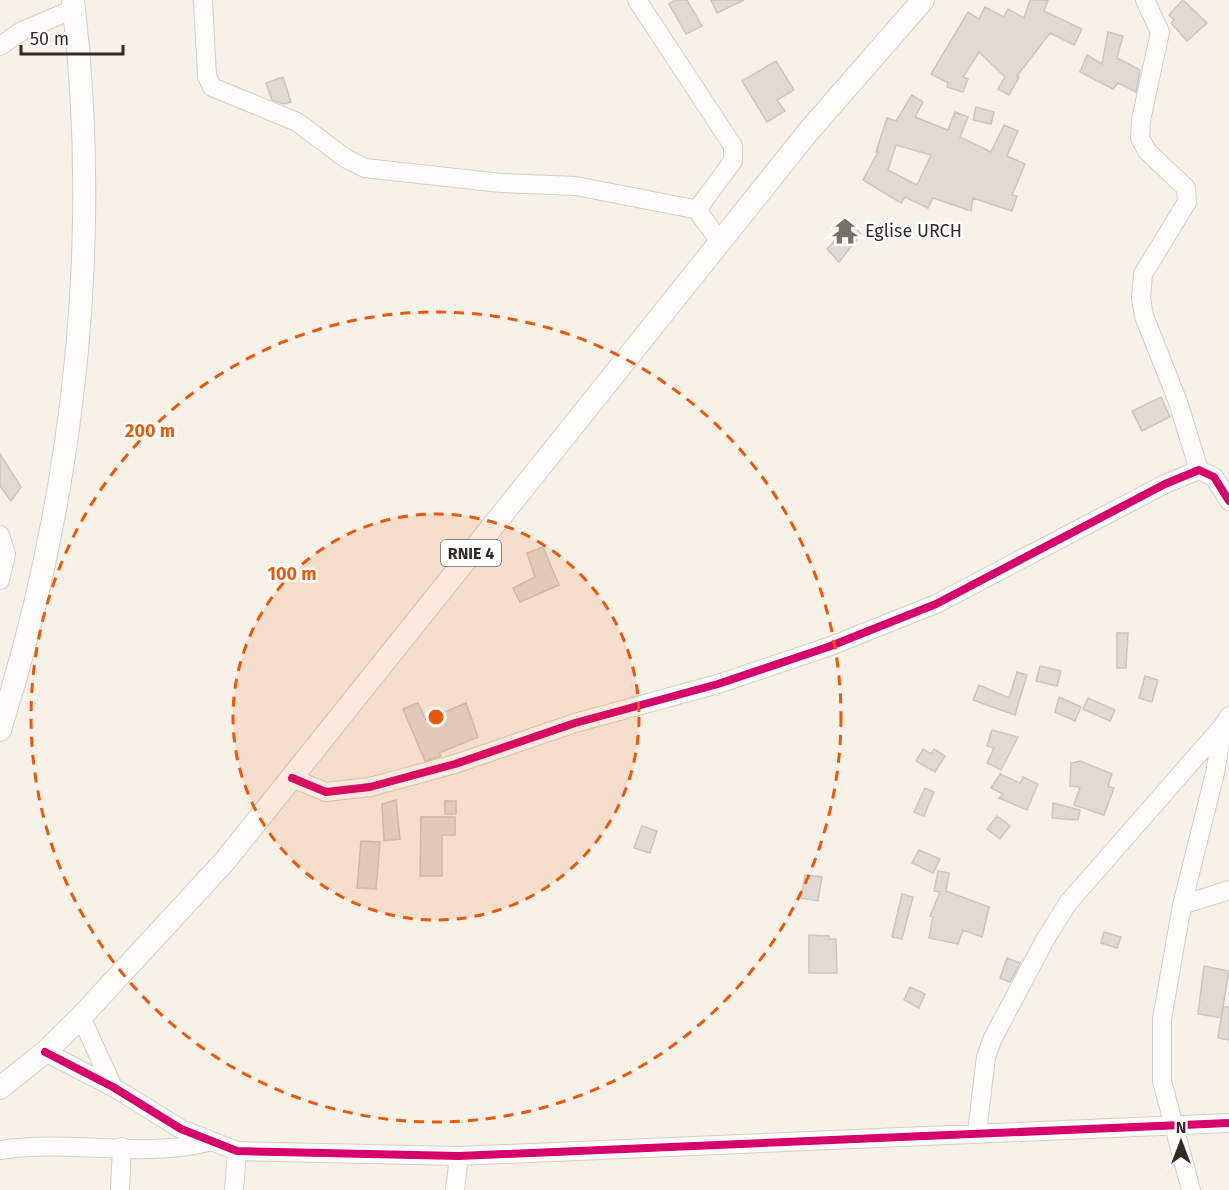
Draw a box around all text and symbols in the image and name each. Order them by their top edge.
scale bar [21,18,123,56]
text: 50 m [30,28,69,50]
temple icon: Eglise URCH [830,216,860,246]
place label: Eglise URCH [865,220,962,242]
text: 200 m [125,420,175,442]
road number: RNIE 4 [441,540,501,566]
text: 100 m [268,563,316,585]
centre of rings [426,707,446,727]
north arrow [1151,1112,1211,1172]
text: N [1176,1118,1186,1137]

